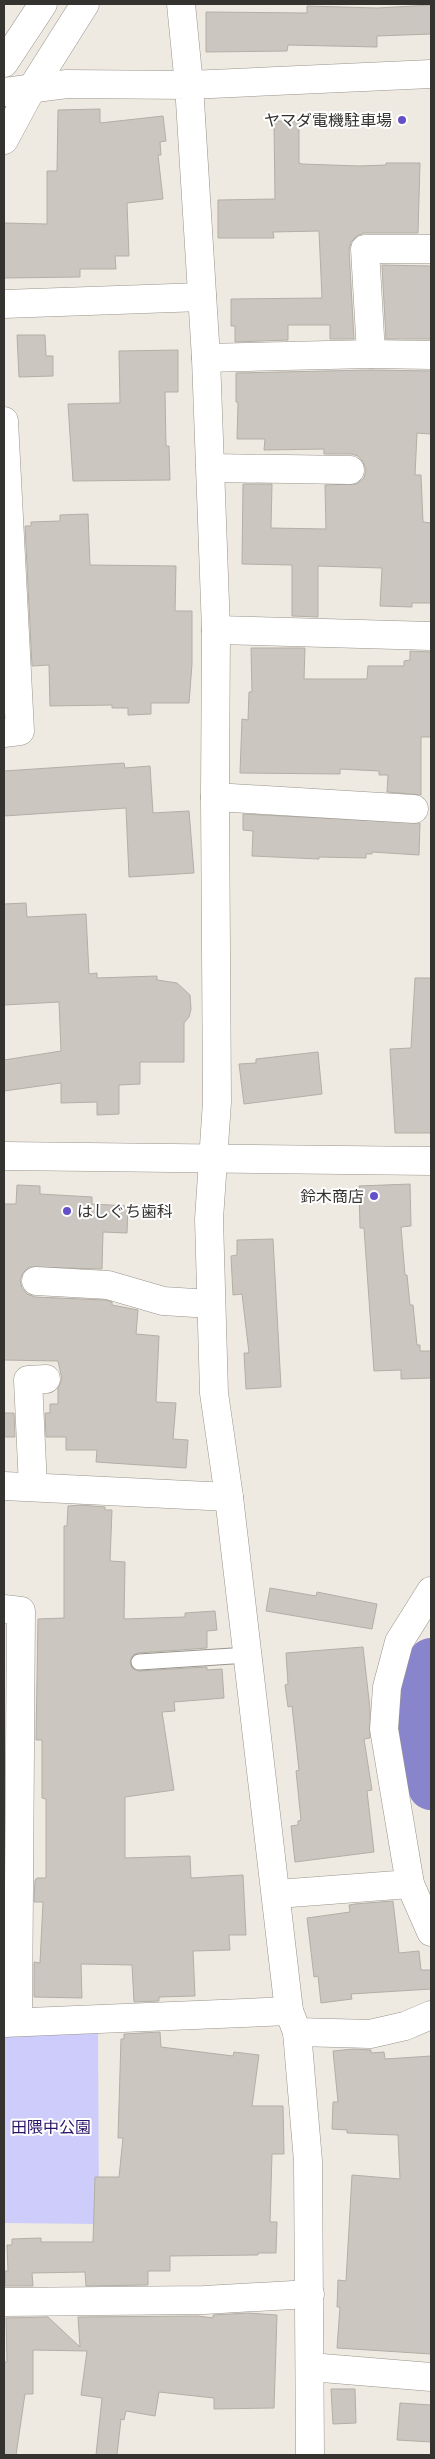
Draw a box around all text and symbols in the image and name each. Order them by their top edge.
place label: ヤマダ電機駐車場 [264,111,392,130]
marker: ヤマダ電機駐車場 [396,114,408,126]
place label: 鈴木商店 [300,1187,364,1206]
marker: 鈴木商店 [368,1190,380,1202]
place label: はしぐち歯科 [77,1202,173,1221]
marker: はしぐち歯科 [61,1205,73,1217]
park label: 田隈中公園 [11,2118,91,2137]

